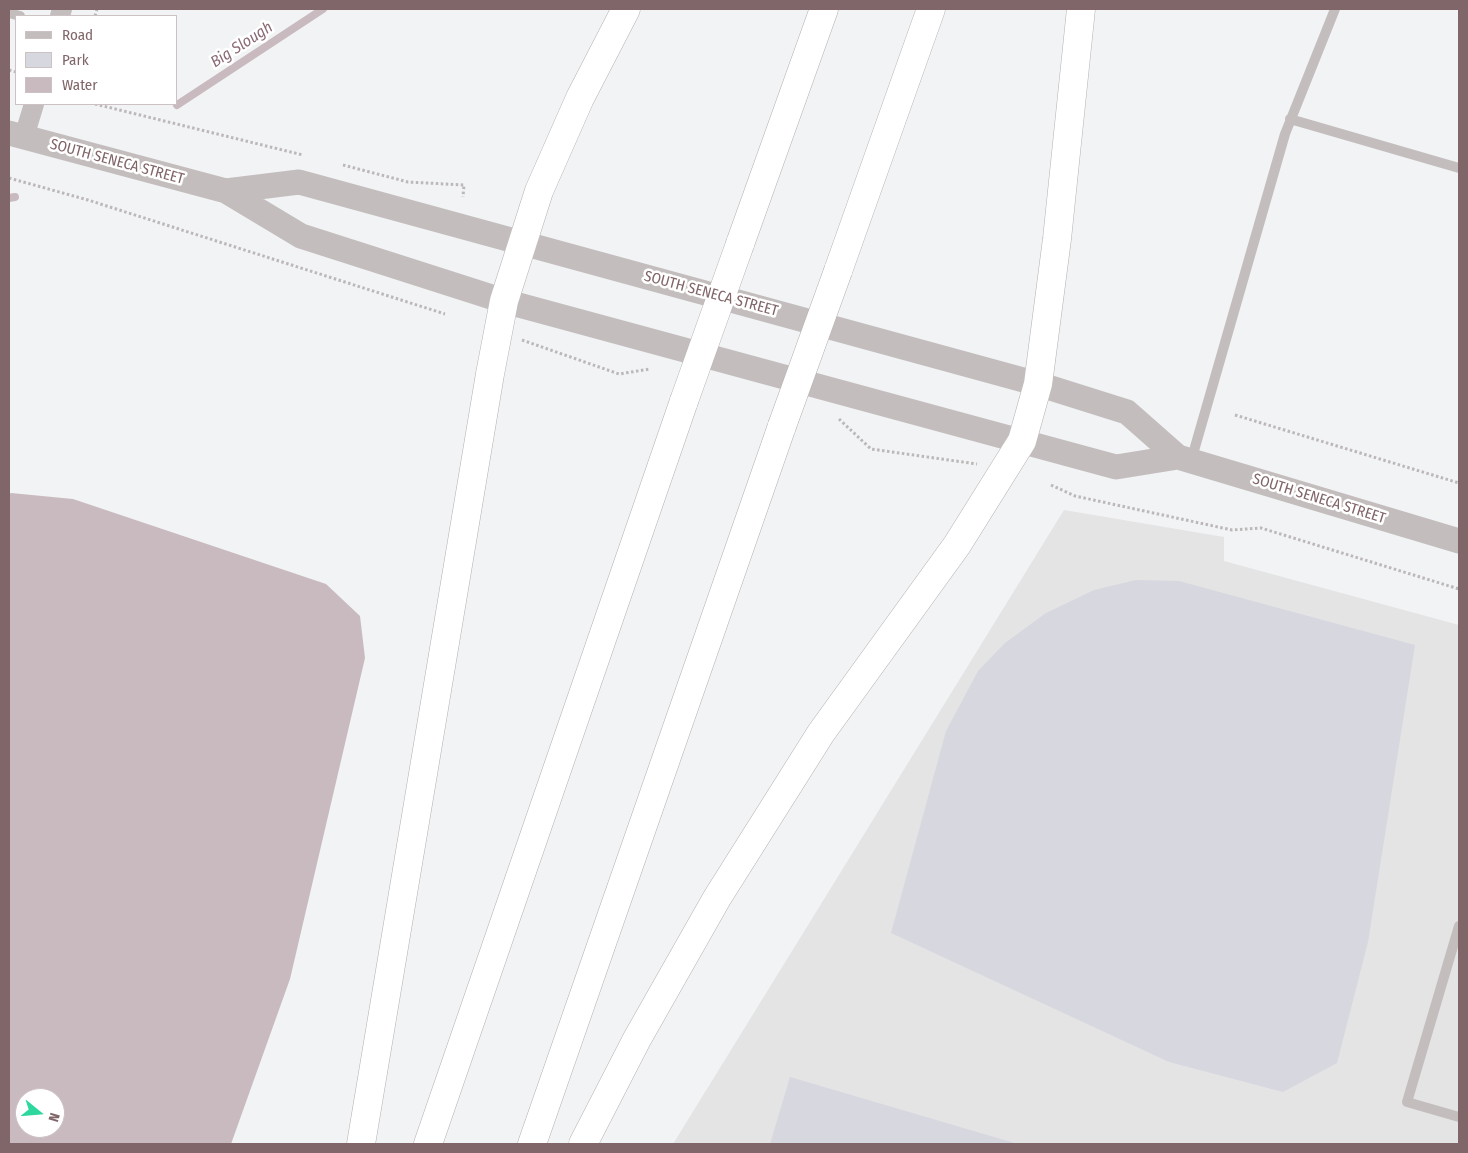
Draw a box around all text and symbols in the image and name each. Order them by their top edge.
legend [15,15,178,105]
water label: Big Slough [207,18,277,72]
text: Road [62,26,93,44]
text: Park [62,51,89,69]
text: Water [62,76,97,94]
street label: SOUTH SENECA STREET [48,135,186,189]
street label: SOUTH SENECA STREET [642,267,780,321]
street label: SOUTH SENECA STREET [1250,470,1388,528]
north arrow [15,1088,65,1138]
text: N [45,1111,63,1124]

